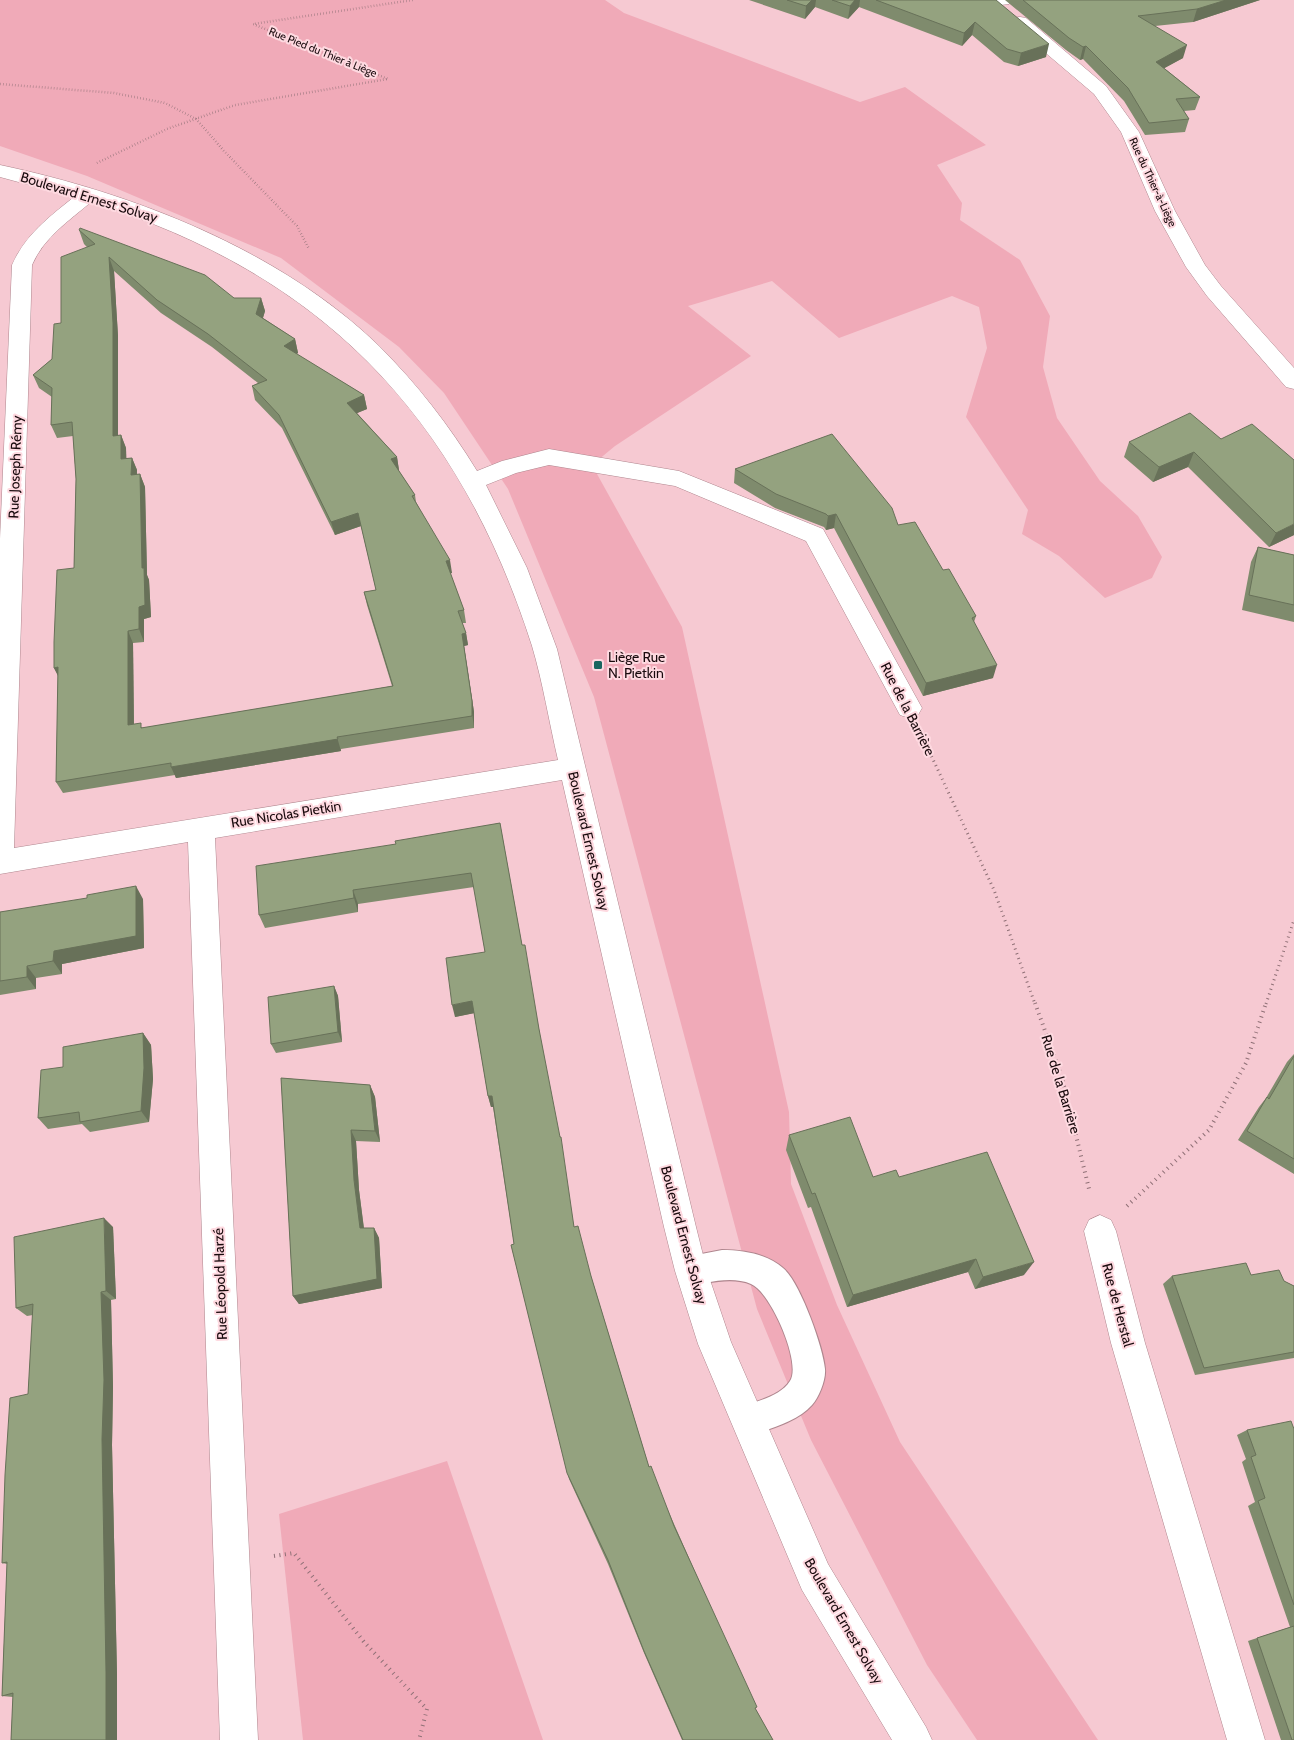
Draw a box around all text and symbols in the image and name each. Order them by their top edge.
street label: Rue Pied du Thier à Liège [267,24,380,80]
street label: Rue du Thier-à-Liège [1126,135,1180,229]
street label: Boulevard Ernest Solvay [18,168,160,226]
street label: Rue Joseph Rémy [4,415,26,519]
place label: Liège Rue N. Pietkin [608,648,665,682]
marker: Liège Rue N. Pietkin [592,659,604,671]
street label: Rue de la Barrière [877,659,939,759]
street label: Boulevard Ernest Solvay [564,770,614,912]
street label: Rue Nicolas Pietkin [230,796,343,832]
street label: Rue de la Barrière [1037,1032,1085,1136]
street label: Boulevard Ernest Solvay [657,1164,711,1306]
street label: Rue Léopold Harzé [209,1228,231,1340]
street label: Rue de Herstal [1098,1261,1138,1349]
street label: Boulevard Ernest Solvay [801,1555,887,1687]

